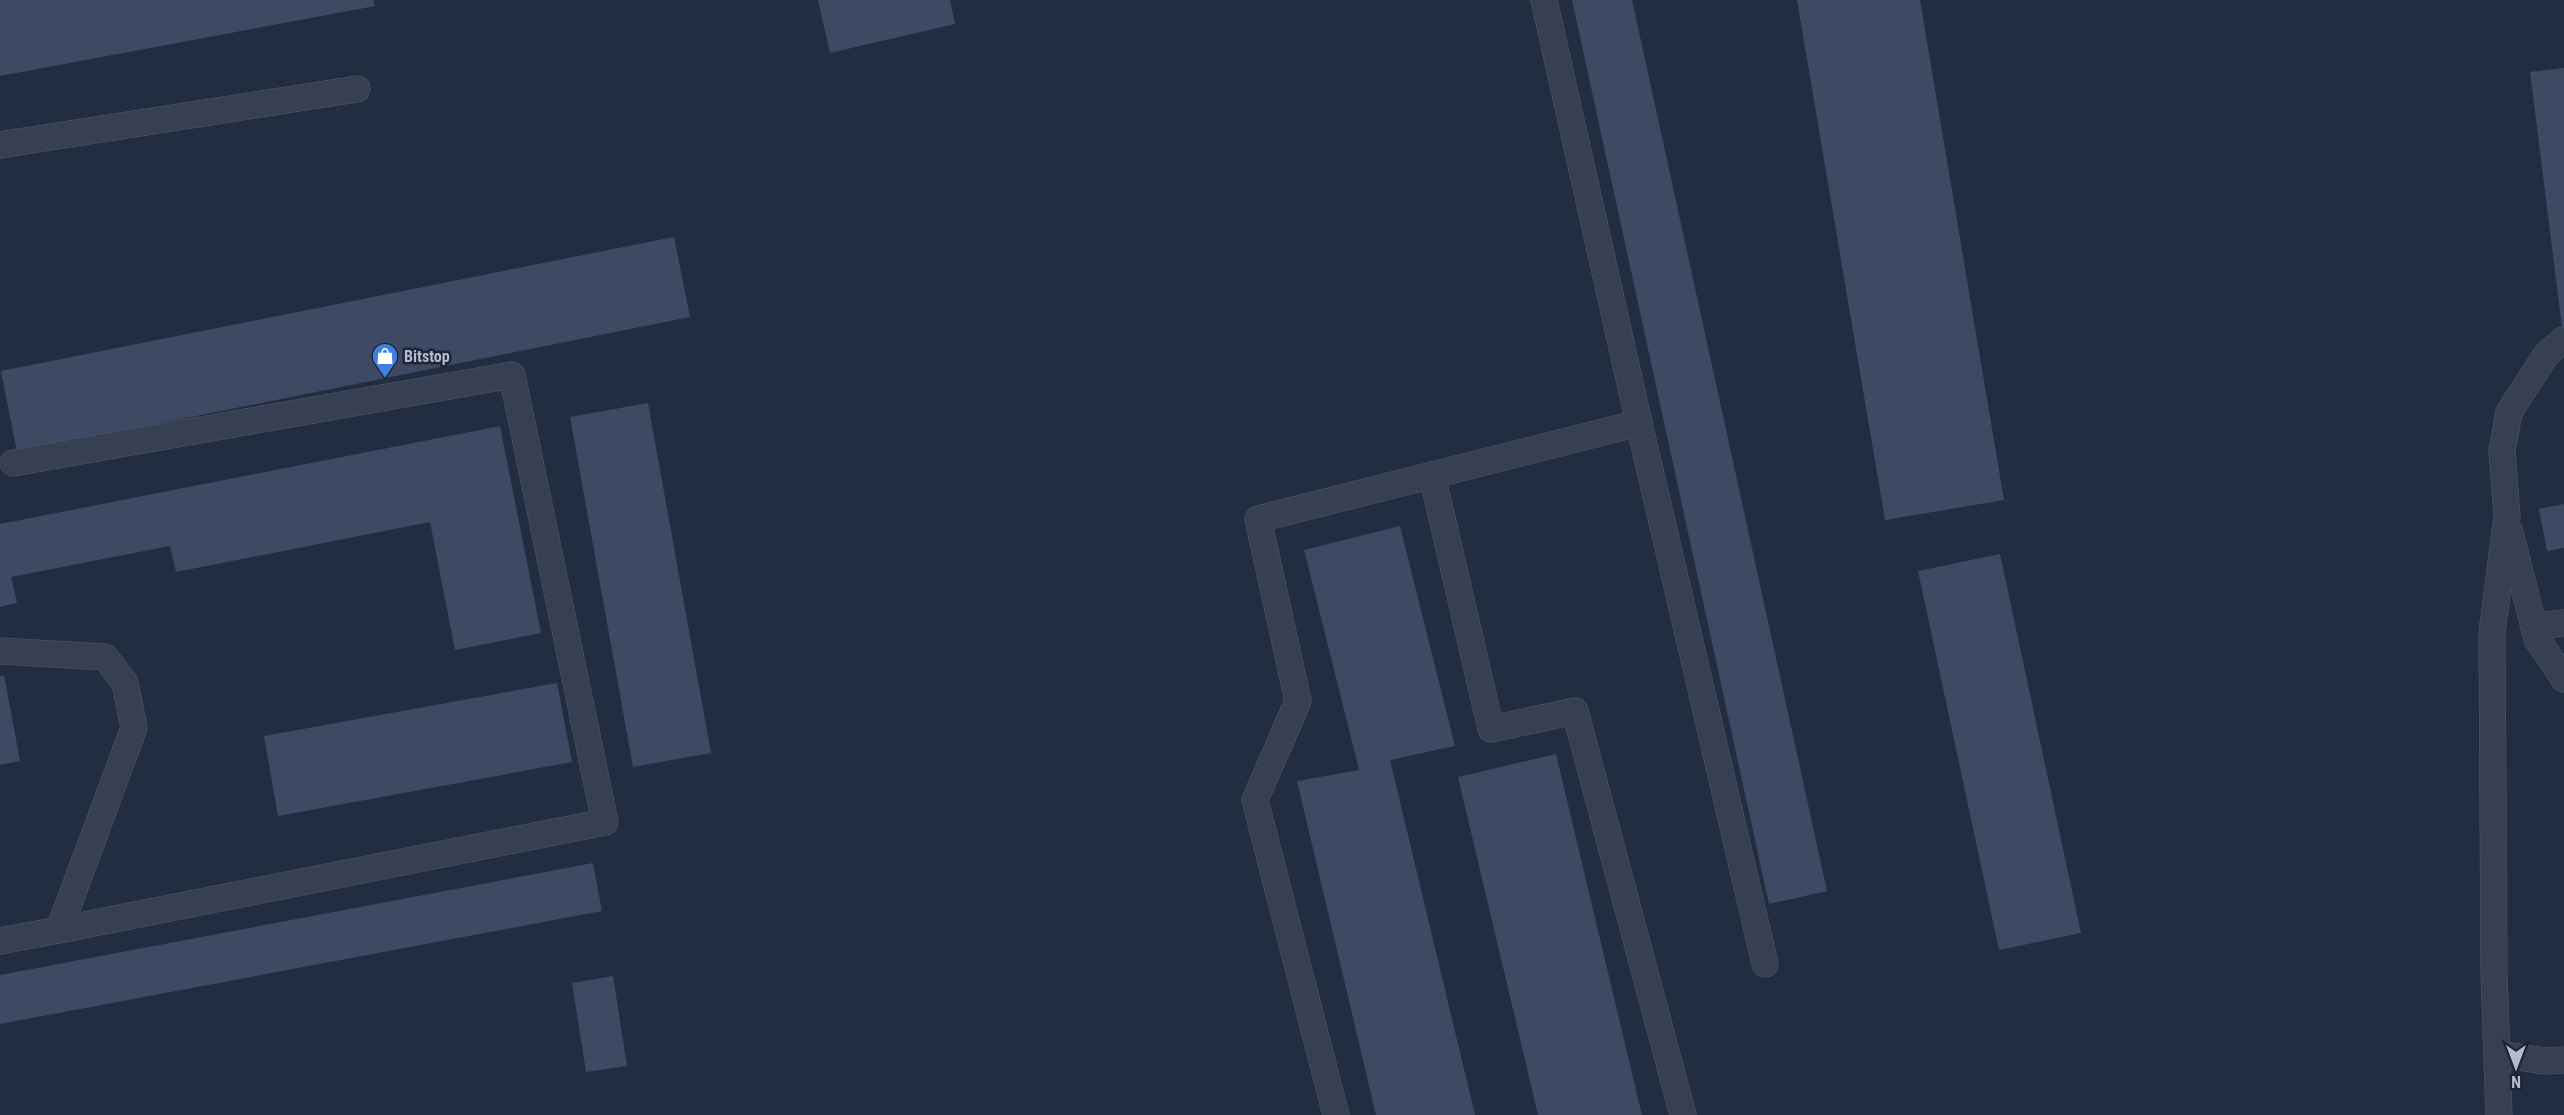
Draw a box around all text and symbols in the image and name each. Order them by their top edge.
shop icon: Bitstop [370,341,400,379]
place label: Bitstop [404,347,450,366]
north arrow [2486,1037,2546,1097]
text: N [2511,1072,2521,1091]

